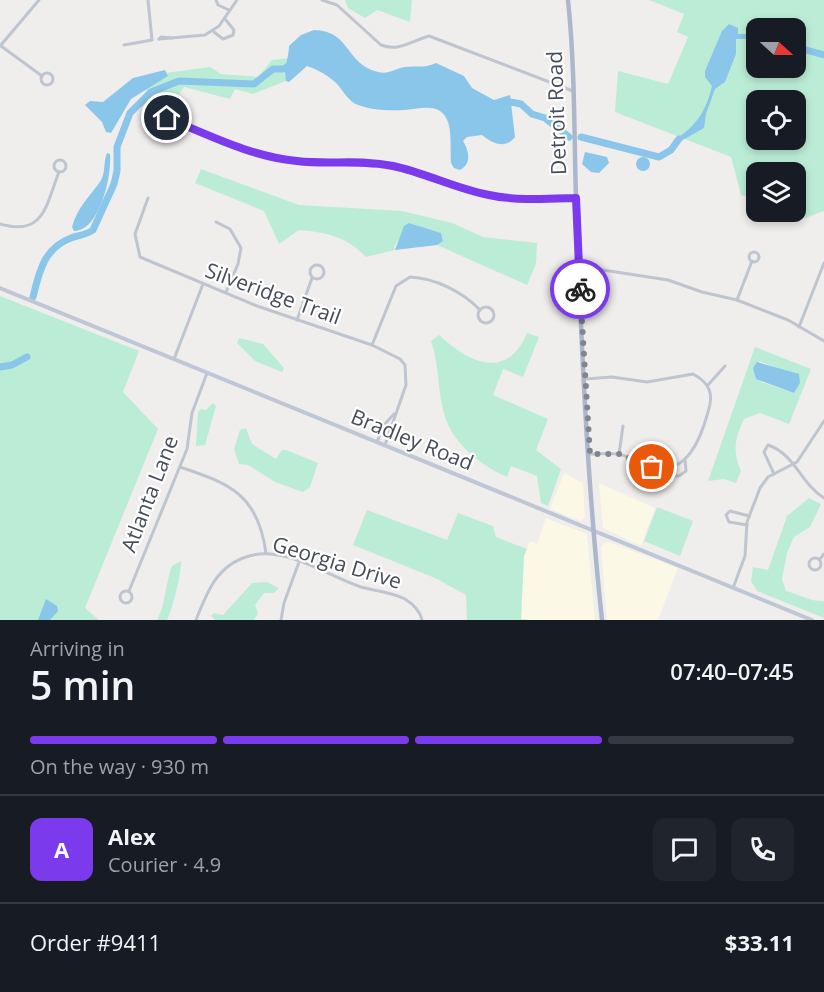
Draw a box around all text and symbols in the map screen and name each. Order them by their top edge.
north arrow [746,18,806,78]
map controls [746,18,806,222]
street label: Detroit Road [540,51,572,176]
button: locate [746,90,806,150]
pin [141,92,192,143]
icon: home [150,101,183,134]
button: layers [746,162,806,222]
street label: Silveridge Trail [202,256,345,331]
courier [550,259,610,319]
icon: bike [564,273,597,306]
street label: Bradley Road [347,402,478,476]
street label: Atlanta Lane [114,431,184,556]
pin [626,441,677,492]
icon: bag [635,450,668,483]
street label: Georgia Drive [269,529,405,595]
text: Arriving in [30,635,125,662]
text: 07:40–07:45 [670,656,794,686]
text: 5 min [30,658,135,711]
text: On the way · 930 m [30,753,209,780]
button: chat [653,818,716,881]
button: phone [731,818,794,881]
text: Alex [108,821,156,851]
text: A [54,834,69,864]
text: Courier · 4.9 [108,851,221,878]
text: Order #9411 [30,927,161,957]
text: $33.11 [725,927,794,957]

